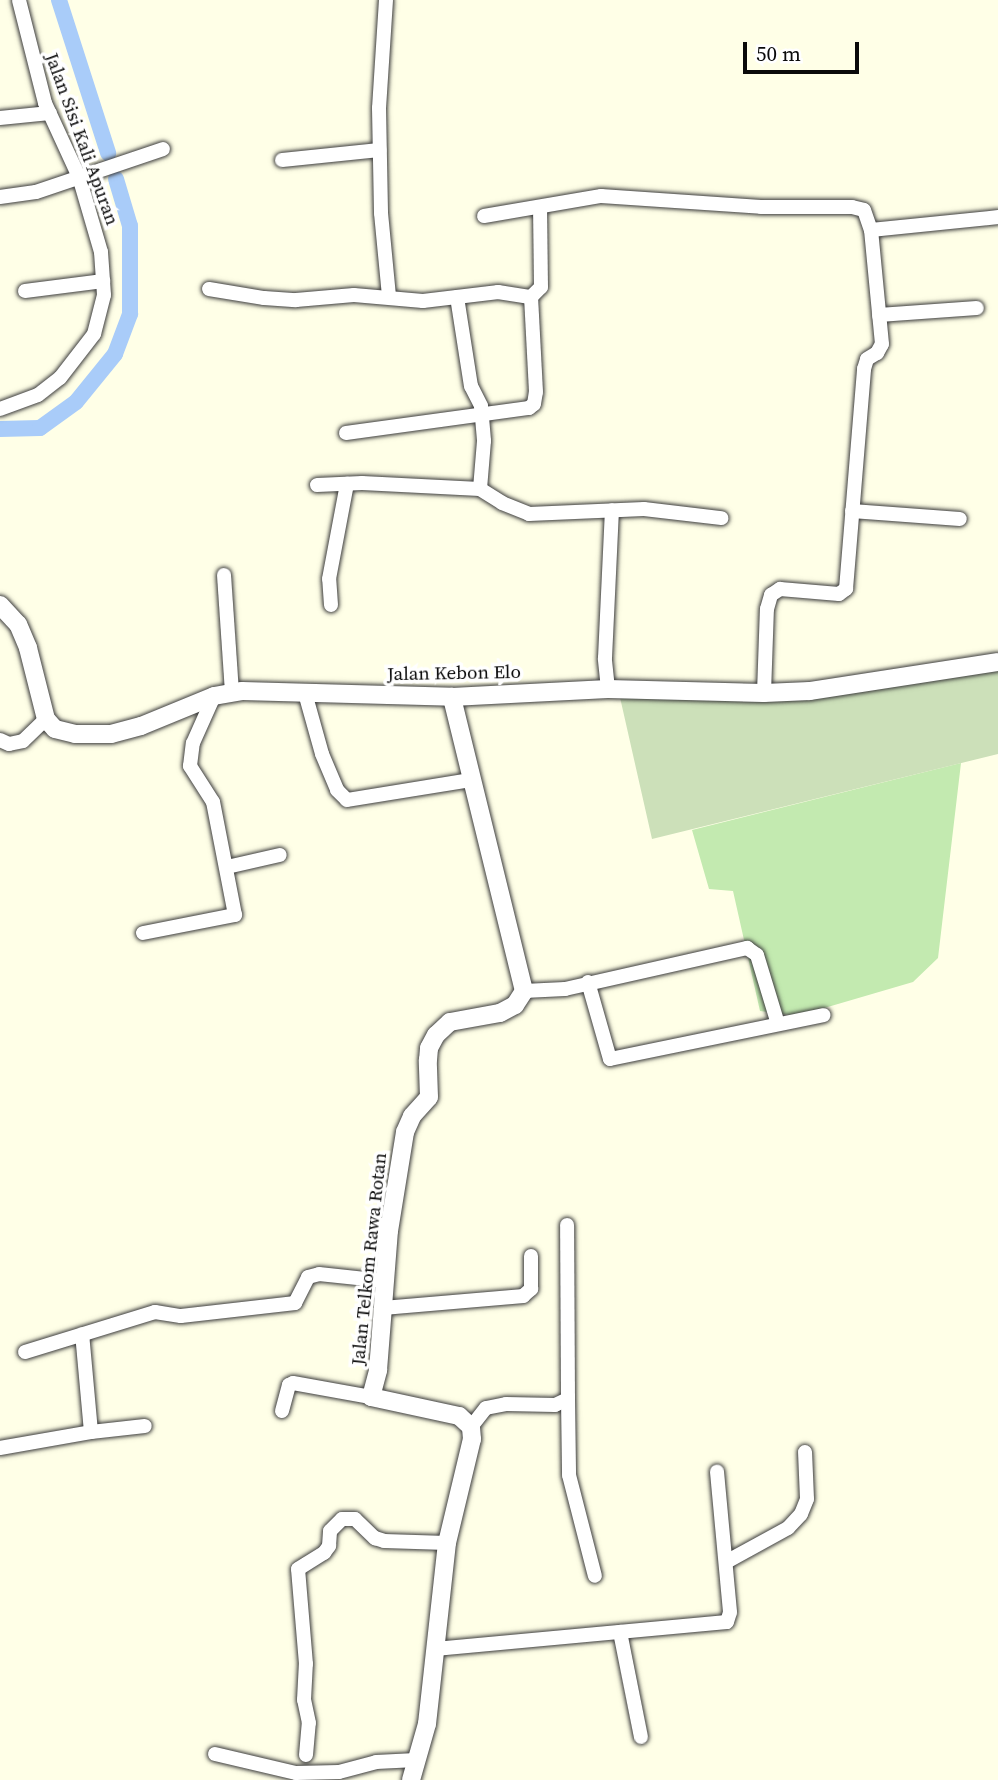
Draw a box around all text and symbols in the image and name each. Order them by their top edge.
scale bar [746,28,862,72]
text: 50 m [756,39,801,68]
street label: Jalan Sisi Kali Apuran [40,50,124,228]
street label: Jalan Kebon Elo [387,660,521,686]
street label: Jalan Telkom Rawa Rotan [346,1151,392,1367]

